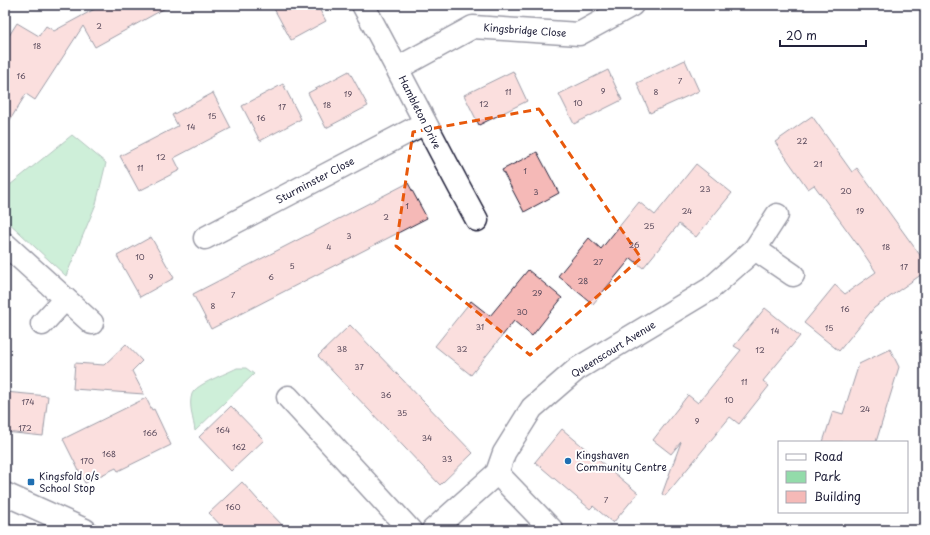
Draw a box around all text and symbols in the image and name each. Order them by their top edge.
street label: Kingsbridge Close [483,19,567,40]
house number: 2 [96,20,102,32]
scale bar [780,22,866,48]
text: 20 m [786,26,817,44]
house number: 18 [33,40,41,52]
house number: 16 [16,70,26,82]
street label: Hambleton Drive [396,73,445,151]
house number: 7 [678,75,683,87]
house number: 9 [601,85,606,97]
house number: 11 [505,86,511,98]
house number: 8 [654,86,659,98]
house number: 19 [344,88,352,100]
house number: 10 [573,97,583,109]
house number: 12 [479,98,489,110]
house number: 18 [323,99,331,111]
house number: 17 [278,101,287,113]
house number: 15 [208,110,216,122]
house number: 16 [256,112,266,124]
house number: 14 [187,121,195,133]
house number: 22 [797,135,807,147]
house number: 12 [156,151,166,163]
street label: Sturminster Close [273,153,357,207]
house number: 21 [813,158,823,170]
house number: 11 [137,162,143,174]
house number: 1 [523,165,527,177]
house number: 23 [700,183,710,195]
house number: 20 [840,185,852,197]
house number: 3 [533,186,539,198]
house number: 1 [405,200,409,212]
house number: 24 [682,205,692,217]
house number: 19 [856,205,864,217]
house number: 2 [383,211,389,223]
house number: 25 [644,220,654,232]
house number: 3 [346,230,352,242]
house number: 26 [629,239,640,251]
house number: 4 [326,241,332,253]
house number: 18 [882,241,890,253]
house number: 10 [135,251,145,263]
house number: 27 [593,256,603,268]
house number: 5 [289,260,295,272]
house number: 17 [900,261,909,273]
house number: 9 [149,271,154,283]
house number: 6 [268,271,274,283]
house number: 28 [578,275,588,287]
house number: 29 [532,287,542,299]
house number: 7 [231,289,236,301]
house number: 8 [211,300,216,312]
house number: 16 [840,303,850,315]
house number: 30 [516,306,528,318]
street label: Queenscourt Avenue [568,316,658,381]
house number: 31 [476,321,484,333]
house number: 15 [825,322,833,334]
house number: 14 [771,325,779,337]
house number: 38 [337,343,347,355]
house number: 32 [457,343,468,355]
house number: 12 [755,344,765,356]
house number: 37 [354,361,364,373]
house number: 11 [741,376,747,388]
house number: 36 [381,389,392,401]
house number: 10 [724,394,734,406]
house number: 174 [21,396,35,408]
house number: 24 [860,403,870,415]
house number: 35 [397,407,407,419]
house number: 9 [695,415,700,427]
house number: 172 [18,422,32,434]
house number: 164 [216,424,230,436]
house number: 166 [143,427,158,439]
house number: 34 [422,432,432,444]
house number: 162 [232,441,246,453]
legend [778,441,908,513]
place label: Kingshaven Community Centre [576,447,667,475]
text: Road [814,447,843,465]
house number: 168 [102,448,116,460]
house number: 33 [442,453,452,465]
house number: 170 [80,455,94,467]
marker: Kingshaven Community Centre [563,456,573,466]
text: Park [814,467,841,485]
place label: Kingsfold o/s School Stop [39,468,99,495]
marker: Kingsfold o/s School Stop [26,477,36,487]
text: Building [814,487,861,505]
house number: 7 [604,494,609,506]
house number: 160 [225,501,241,513]

